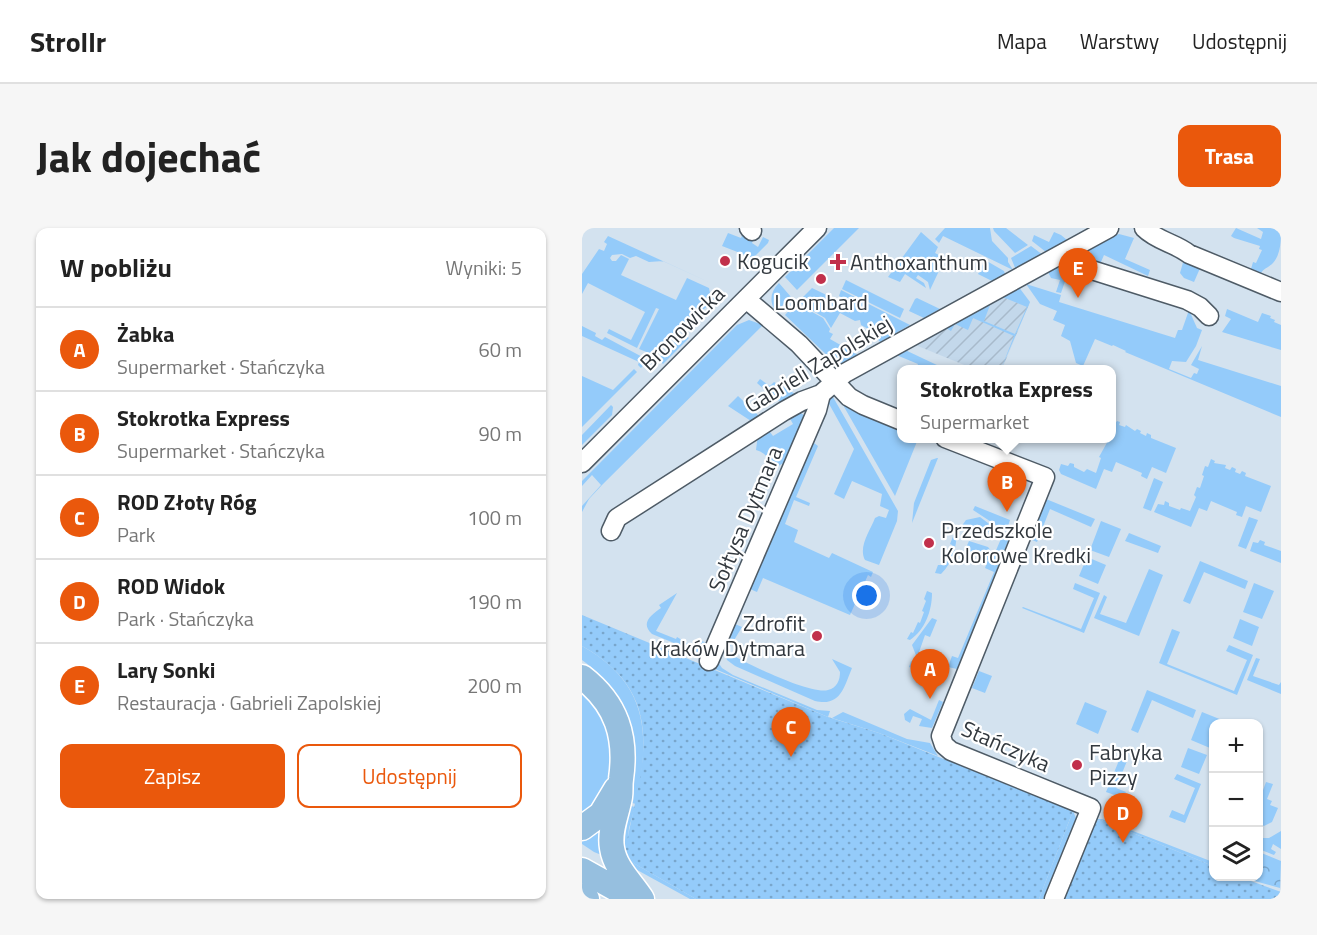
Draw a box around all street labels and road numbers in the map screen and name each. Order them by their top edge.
street label: Bronowicka [632,278,732,378]
street label: Gabrieli Zapolskiej [738,306,898,422]
street label: Sołtysa Dytmara [699,441,791,597]
street label: Stańczyka [956,711,1056,781]

